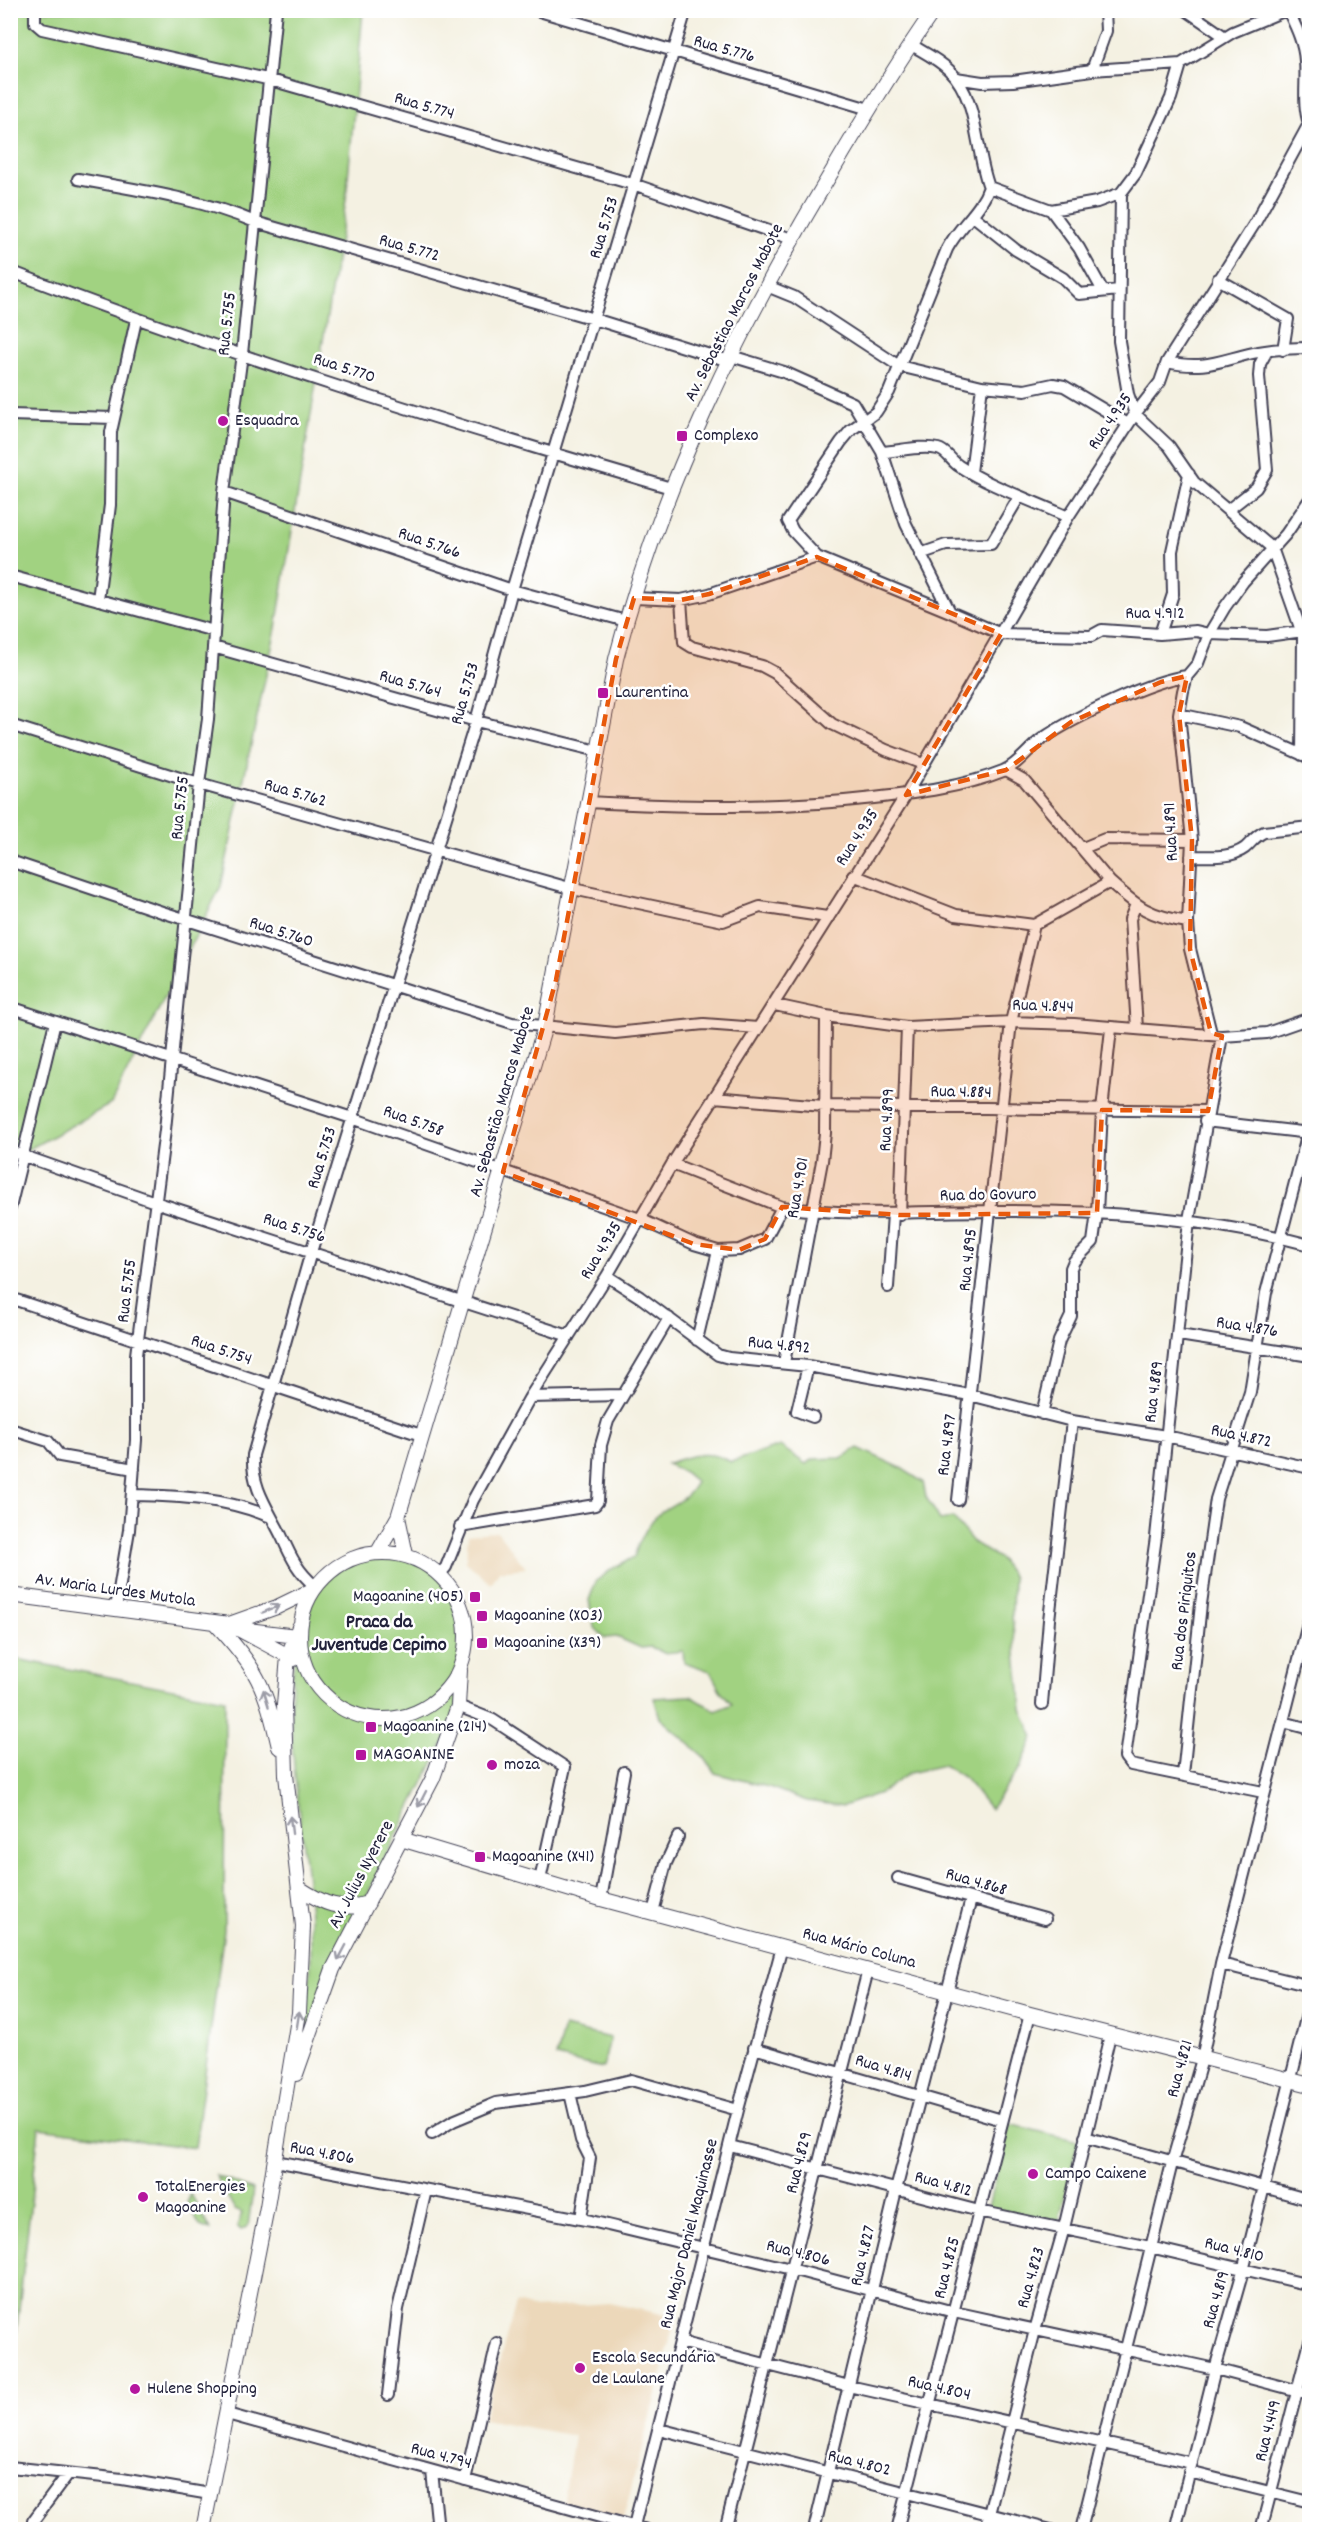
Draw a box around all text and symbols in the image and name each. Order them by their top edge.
street label: Rua 5.776 [690,29,758,71]
street label: Rua 5.774 [391,86,457,128]
street label: Rua 5.753 [584,194,626,262]
street label: Av. Sebastiao Marcos Mabote [679,220,791,406]
street label: Rua 5.772 [376,228,442,270]
street label: Rua 5.755 [212,291,244,357]
street label: Rua 5.770 [310,347,378,391]
street label: Rua 4.935 [1083,388,1139,456]
place label: Esquadra [235,409,299,434]
marker: Esquadra [216,414,230,428]
place label: Complexo [694,424,758,449]
marker: Complexo [675,429,689,443]
street label: Rua 5.766 [394,522,464,566]
street label: Rua 4.912 [1125,602,1185,627]
street label: Rua 5.753 [445,660,487,728]
street label: Rua 5.764 [376,664,444,706]
place label: Laurentina [615,681,689,706]
marker: Laurentina [596,686,610,700]
street label: Rua 5.762 [261,773,329,815]
street label: Rua 5.755 [165,775,197,841]
street label: Rua 4.891 [1158,802,1186,862]
street label: Rua 4.935 [830,804,886,872]
street label: Rua 5.760 [246,911,316,955]
street label: Rua 4.844 [1012,993,1074,1021]
street label: Av. Sebastião Marcos Mabote [464,1004,542,1200]
street label: Rua 4.884 [930,1080,992,1106]
street label: Rua 4.899 [874,1088,902,1152]
street label: Rua 5.758 [379,1100,447,1144]
street label: Rua 5.753 [302,1124,344,1192]
street label: Rua 4.901 [781,1156,817,1220]
street label: Rua do Govuro [939,1183,1037,1209]
street label: Rua 5.756 [259,1207,329,1251]
street label: Rua 4.935 [575,1217,629,1285]
street label: Rua 4.895 [953,1227,985,1293]
street label: Rua 5.755 [112,1258,144,1324]
street label: Rua 4.876 [1214,1311,1280,1345]
street label: Rua 5.754 [187,1329,255,1373]
street label: Rua 4.892 [746,1330,812,1362]
street label: Rua 4.889 [1139,1360,1171,1424]
street label: Rua 4.897 [932,1413,964,1477]
street label: Rua 4.872 [1208,1418,1274,1456]
street label: Rua dos Piriquitos [1165,1550,1205,1672]
street label: Av. Maria Lurdes Mutola [33,1567,197,1615]
place label: Magoanine (405) [353,1585,463,1610]
marker: Magoanine (405) [468,1590,482,1604]
one-way arrow [262,1603,280,1614]
place label: Magoanine (X03) [494,1604,602,1629]
district label: Praca da Juventude Cepimo [311,1609,447,1660]
marker: Magoanine (X03) [475,1609,489,1623]
place label: Magoanine (X39) [494,1631,601,1656]
marker: Magoanine (X39) [475,1636,489,1650]
one-way arrow [260,1689,271,1708]
place label: Magoanine (214) [383,1715,487,1740]
marker: Magoanine (214) [364,1720,378,1734]
place label: MAGOANINE [373,1743,454,1768]
marker: MAGOANINE [354,1748,368,1762]
place label: moza [504,1753,540,1778]
marker: moza [485,1758,499,1772]
one-way arrow [416,1789,428,1807]
one-way arrow [286,1816,297,1836]
street label: Av. Julius Nyerere [323,1816,401,1933]
place label: Magoanine (X41) [492,1845,594,1870]
marker: Magoanine (X41) [473,1850,487,1864]
street label: Rua 4.868 [942,1862,1010,1904]
street label: Rua Mário Coluna [800,1922,919,1976]
one-way arrow [336,1944,348,1961]
one-way arrow [293,2010,304,2030]
street label: Rua 4.821 [1161,2037,1201,2101]
street label: Rua 4.814 [852,2049,914,2089]
street label: Rua 4.829 [780,2129,820,2197]
street label: Rua 4.806 [288,2135,356,2173]
street label: Rua Major Daniel Maquinasse [654,2136,726,2332]
place label: Campo Caixene [1045,2162,1147,2187]
street label: Rua 4.812 [911,2165,975,2205]
marker: Campo Caixene [1026,2167,1040,2181]
place label: TotalEnergies Magoanine [155,2175,246,2221]
marker: TotalEnergies Magoanine [136,2190,150,2204]
street label: Rua 4.827 [845,2223,883,2289]
street label: Rua 4.810 [1202,2232,1266,2270]
street label: Rua 4.806 [763,2234,833,2274]
street label: Rua 4.825 [928,2234,968,2302]
street label: Rua 4.823 [1011,2244,1053,2312]
street label: Rua 4.819 [1197,2268,1237,2332]
place label: Escola Secundária de Laulane [592,2346,715,2392]
marker: Escola Secundária de Laulane [573,2361,587,2375]
street label: Rua 4.804 [905,2370,973,2408]
place label: Hulene Shopping [147,2377,257,2402]
marker: Hulene Shopping [128,2382,142,2396]
street label: Rua 4.449 [1249,2398,1289,2464]
street label: Rua 4.794 [408,2437,474,2477]
street label: Rua 4.802 [825,2444,893,2484]

